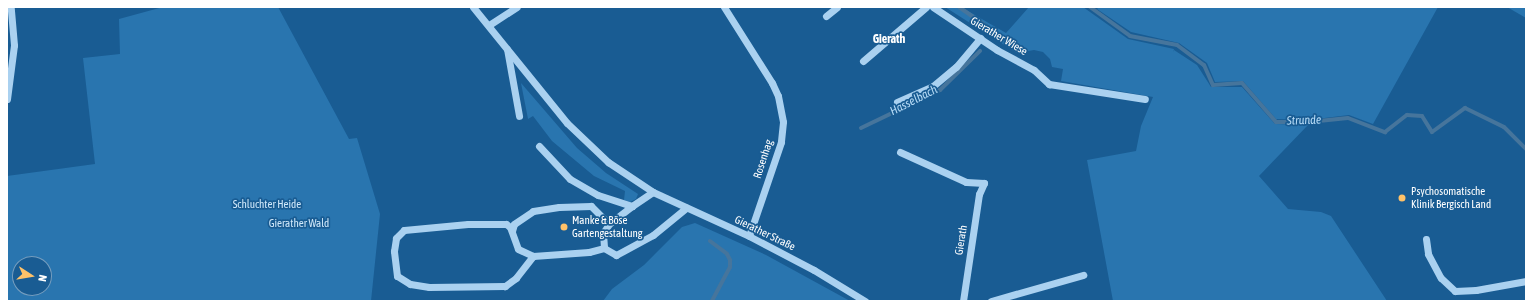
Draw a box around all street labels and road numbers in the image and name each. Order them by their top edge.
street label: Gierather Wiese [968,14,1030,58]
street label: Rosenhag [751,138,775,180]
street label: Gierather Straße [733,213,797,253]
street label: Gierath [952,224,970,256]

